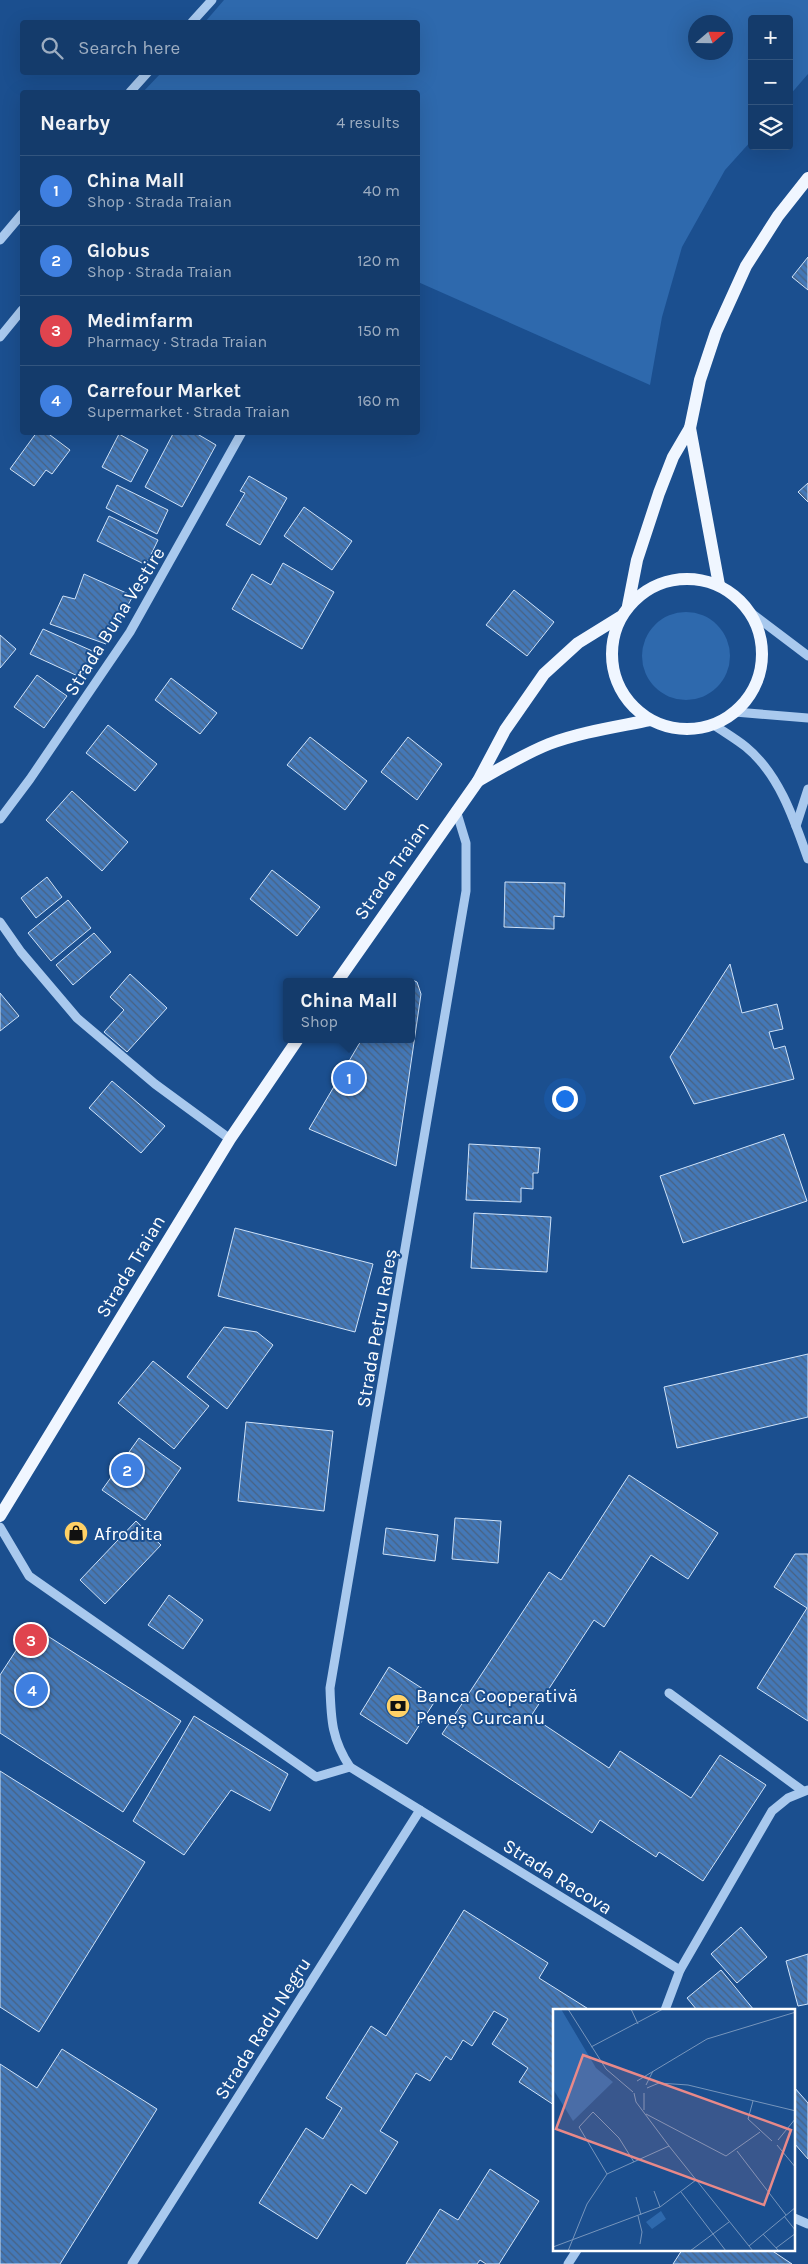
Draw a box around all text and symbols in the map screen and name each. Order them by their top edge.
north arrow [688,15,733,60]
map controls [748,15,793,150]
button: + [748,15,793,60]
search box [20,20,420,75]
icon: search [38,34,66,62]
text: Search here [78,37,180,59]
button: − [748,60,793,105]
button: layers [748,105,793,150]
text: Nearby [40,111,110,135]
text: 4 results [336,113,400,132]
text: China Mall [87,170,184,192]
text: 1 [53,181,59,200]
text: 40 m [363,181,400,200]
text: Shop · Strada Traian [87,192,232,211]
text: Globus [87,240,150,262]
text: 2 [51,251,61,270]
text: 120 m [357,251,400,270]
text: Shop · Strada Traian [87,262,232,281]
text: Medimfarm [87,310,193,332]
text: 3 [51,321,61,340]
text: 150 m [357,321,400,340]
text: Pharmacy · Strada Traian [87,332,267,351]
text: Carrefour Market [87,380,241,402]
text: 4 [51,391,61,410]
text: 160 m [357,391,400,410]
text: Supermarket · Strada Traian [87,402,290,421]
street label: Strada Buna Vestire [60,543,170,700]
street label: Strada Traian [350,817,434,924]
popup [283,978,415,1043]
text: China Mall [300,990,398,1012]
text: Shop [300,1012,338,1031]
pin: 1 [333,1059,365,1097]
your location [552,1086,578,1112]
street label: Strada Traian [92,1211,170,1322]
street label: Strada Petru Rareș [352,1247,402,1409]
pin: 2 [111,1451,143,1489]
shop icon: Afrodita [63,1520,89,1546]
place label: Afrodita [94,1523,163,1545]
pin: 3 [15,1621,47,1659]
pin: 4 [16,1671,48,1709]
place label: Banca Cooperativă Peneș Curcanu [416,1685,578,1729]
bank icon: Banca Cooperativă Peneș Curcanu [385,1693,411,1719]
street label: Strada Racova [499,1835,616,1919]
street label: Strada Radu Negru [210,1953,315,2104]
inset map [553,2009,796,2252]

